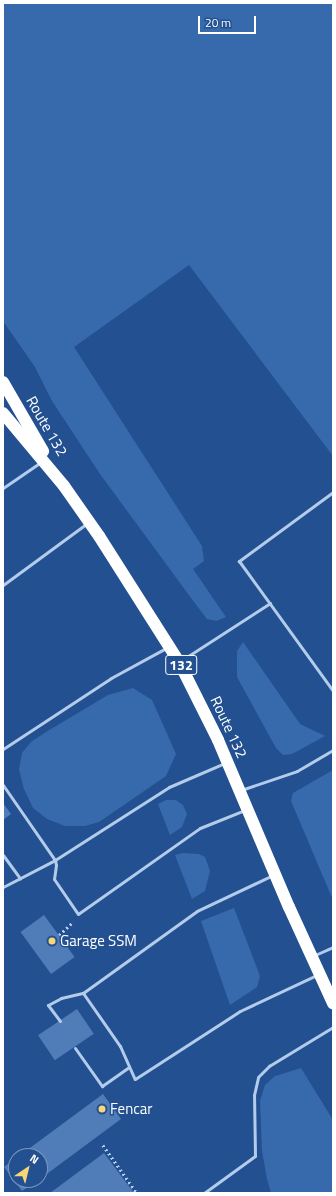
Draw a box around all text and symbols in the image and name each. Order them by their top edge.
scale bar [200,8,258,34]
text: 20 m [205,13,231,32]
street label: Route 132 [23,393,71,459]
road number: 132 [165,653,197,677]
street label: Route 132 [207,693,251,761]
place label: Garage SSM [60,932,137,950]
marker: Garage SSM [47,936,57,946]
place label: Fencar [110,1100,152,1118]
marker: Fencar [97,1104,107,1114]
north arrow [8,1148,48,1188]
text: N [27,1150,42,1168]

